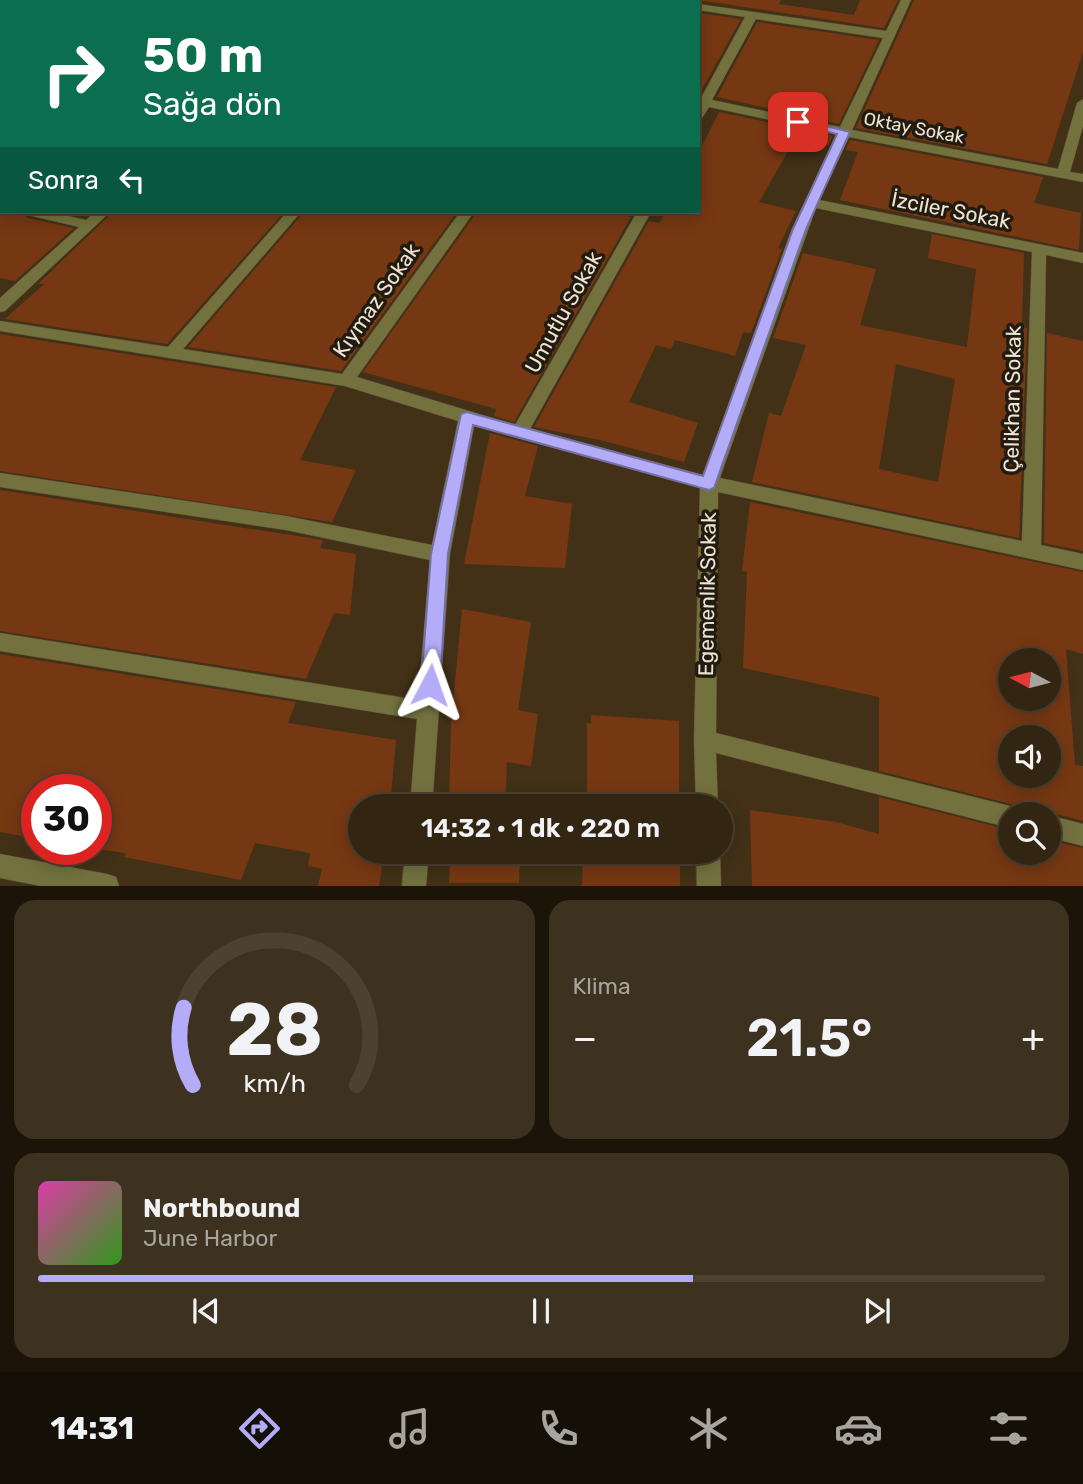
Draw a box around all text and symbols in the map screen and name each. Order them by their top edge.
text: 50 m [143,26,263,84]
icon: right [28,28,119,119]
text: Sağa dön [143,85,282,123]
pin [768,92,828,152]
icon: arrive [779,103,817,141]
street label: Oktay Sokak [862,107,967,149]
icon: left [113,161,151,199]
text: Sonra [28,165,99,196]
street label: İzciler Sokak [889,186,1013,234]
street label: Kıymaz Sokak [327,238,425,362]
street label: Umutlu Sokak [519,247,607,377]
street label: Çelikhan Sokak [998,325,1026,473]
street label: Egemenlik Sokak [693,512,721,676]
position arrow [393,648,467,722]
north arrow [998,648,1060,710]
map controls [998,648,1061,865]
button: sound [998,725,1061,788]
speed limit sign: 30 [21,774,112,865]
button: search [998,802,1061,865]
text: 14:32 · 1 dk · 220 m [421,813,660,844]
text: Klima [573,972,631,1000]
text: 28 [226,988,323,1074]
text: 21.5° [746,1007,872,1069]
text: − [573,1015,597,1061]
text: + [1021,1015,1045,1061]
text: km/h [243,1069,305,1098]
text: Northbound [143,1193,301,1224]
text: June Harbor [143,1224,277,1252]
icon: previous [187,1292,225,1330]
icon: pause [522,1292,560,1330]
icon: next [858,1292,896,1330]
icon: directions [235,1404,284,1453]
icon: music [385,1404,434,1453]
icon: phone [534,1404,583,1453]
icon: climate [684,1404,733,1453]
icon: car [834,1404,883,1453]
icon: filters [984,1404,1033,1453]
text: 14:31 [50,1409,134,1447]

